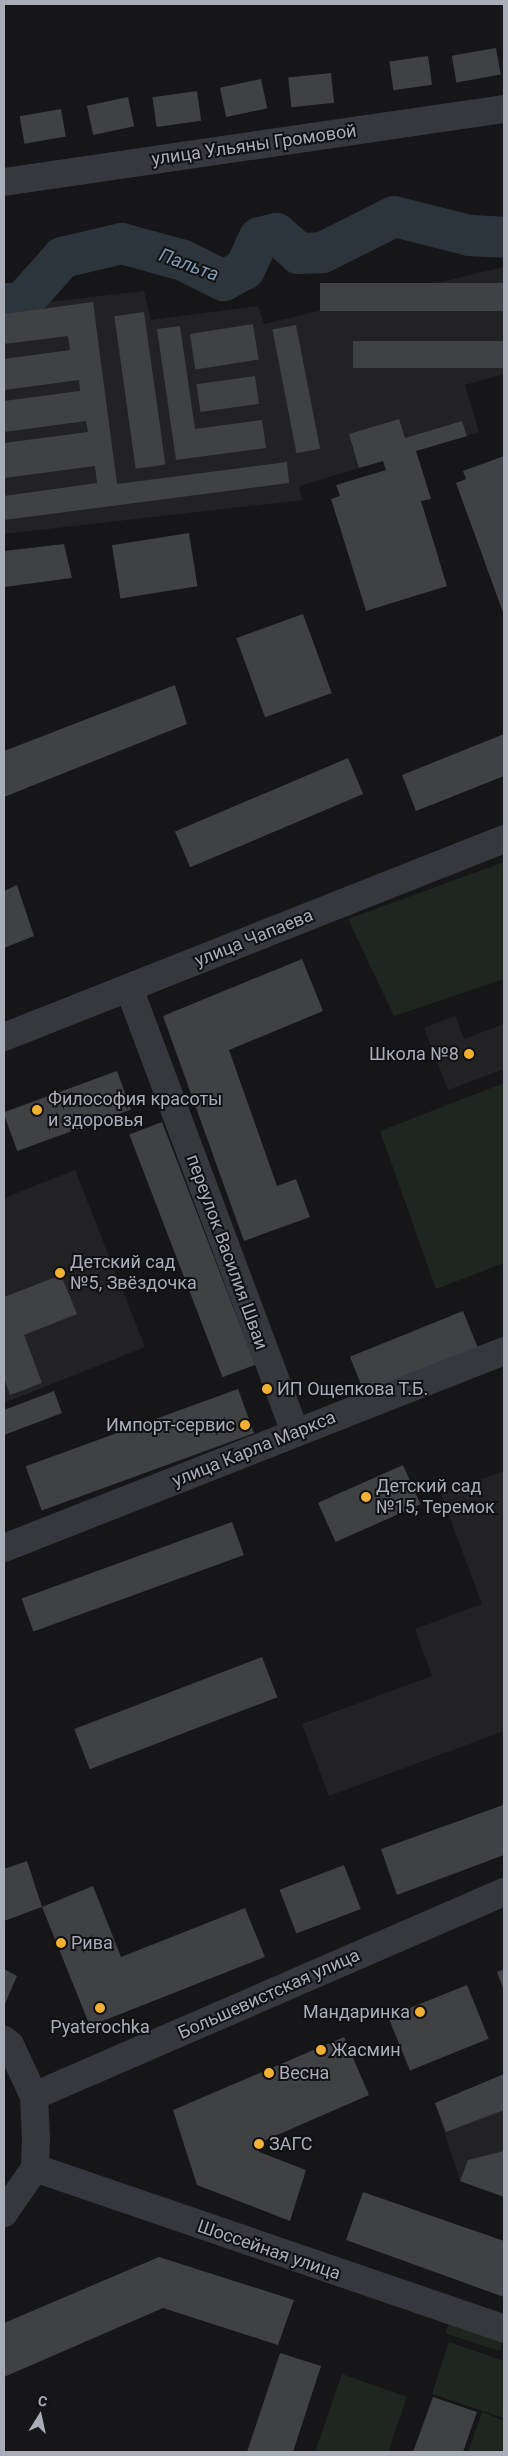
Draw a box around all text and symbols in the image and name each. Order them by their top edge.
street label: улица Ульяны Громовой [150,120,358,170]
water label: Пальта [156,244,222,286]
street label: улица Чапаева [192,904,316,972]
place label: Школа №8 [369,1043,459,1065]
marker: Школа №8 [463,1048,475,1060]
place label: Философия красоты и здоровья [48,1089,222,1132]
marker: Философия красоты и здоровья [30,1103,44,1117]
street label: переулок Василия Шваи [182,1152,272,1352]
place label: Детский сад №5, Звёздочка [70,1252,197,1294]
marker: Детский сад №5, Звёздочка [54,1267,66,1279]
place label: ИП Ощепкова Т.Б. [277,1378,428,1400]
marker: ИП Ощепкова Т.Б. [261,1383,273,1395]
street label: улица Карла Маркса [169,1406,339,1492]
place label: Импорт-сервис [106,1414,235,1436]
marker: Импорт-сервис [239,1419,251,1431]
place label: Детский сад №15, Теремок [376,1476,495,1518]
marker: Детский сад №15, Теремок [360,1491,372,1503]
place label: Рива [71,1932,113,1954]
marker: Рива [55,1937,67,1949]
street label: Большевистская улица [175,1944,363,2044]
place label: Мандаринка [303,2001,410,2023]
marker: Pyaterochka [94,2002,106,2014]
marker: Мандаринка [414,2006,426,2018]
place label: Pyaterochka [50,2016,150,2038]
place label: Жасмин [331,2039,401,2061]
marker: Жасмин [315,2044,327,2056]
place label: Весна [279,2062,329,2084]
marker: Весна [263,2067,275,2079]
place label: ЗАГС [269,2133,313,2155]
marker: ЗАГС [253,2138,265,2150]
street label: Шоссейная улица [195,2215,343,2285]
north arrow [15,2391,65,2441]
text: С [37,2393,49,2410]

